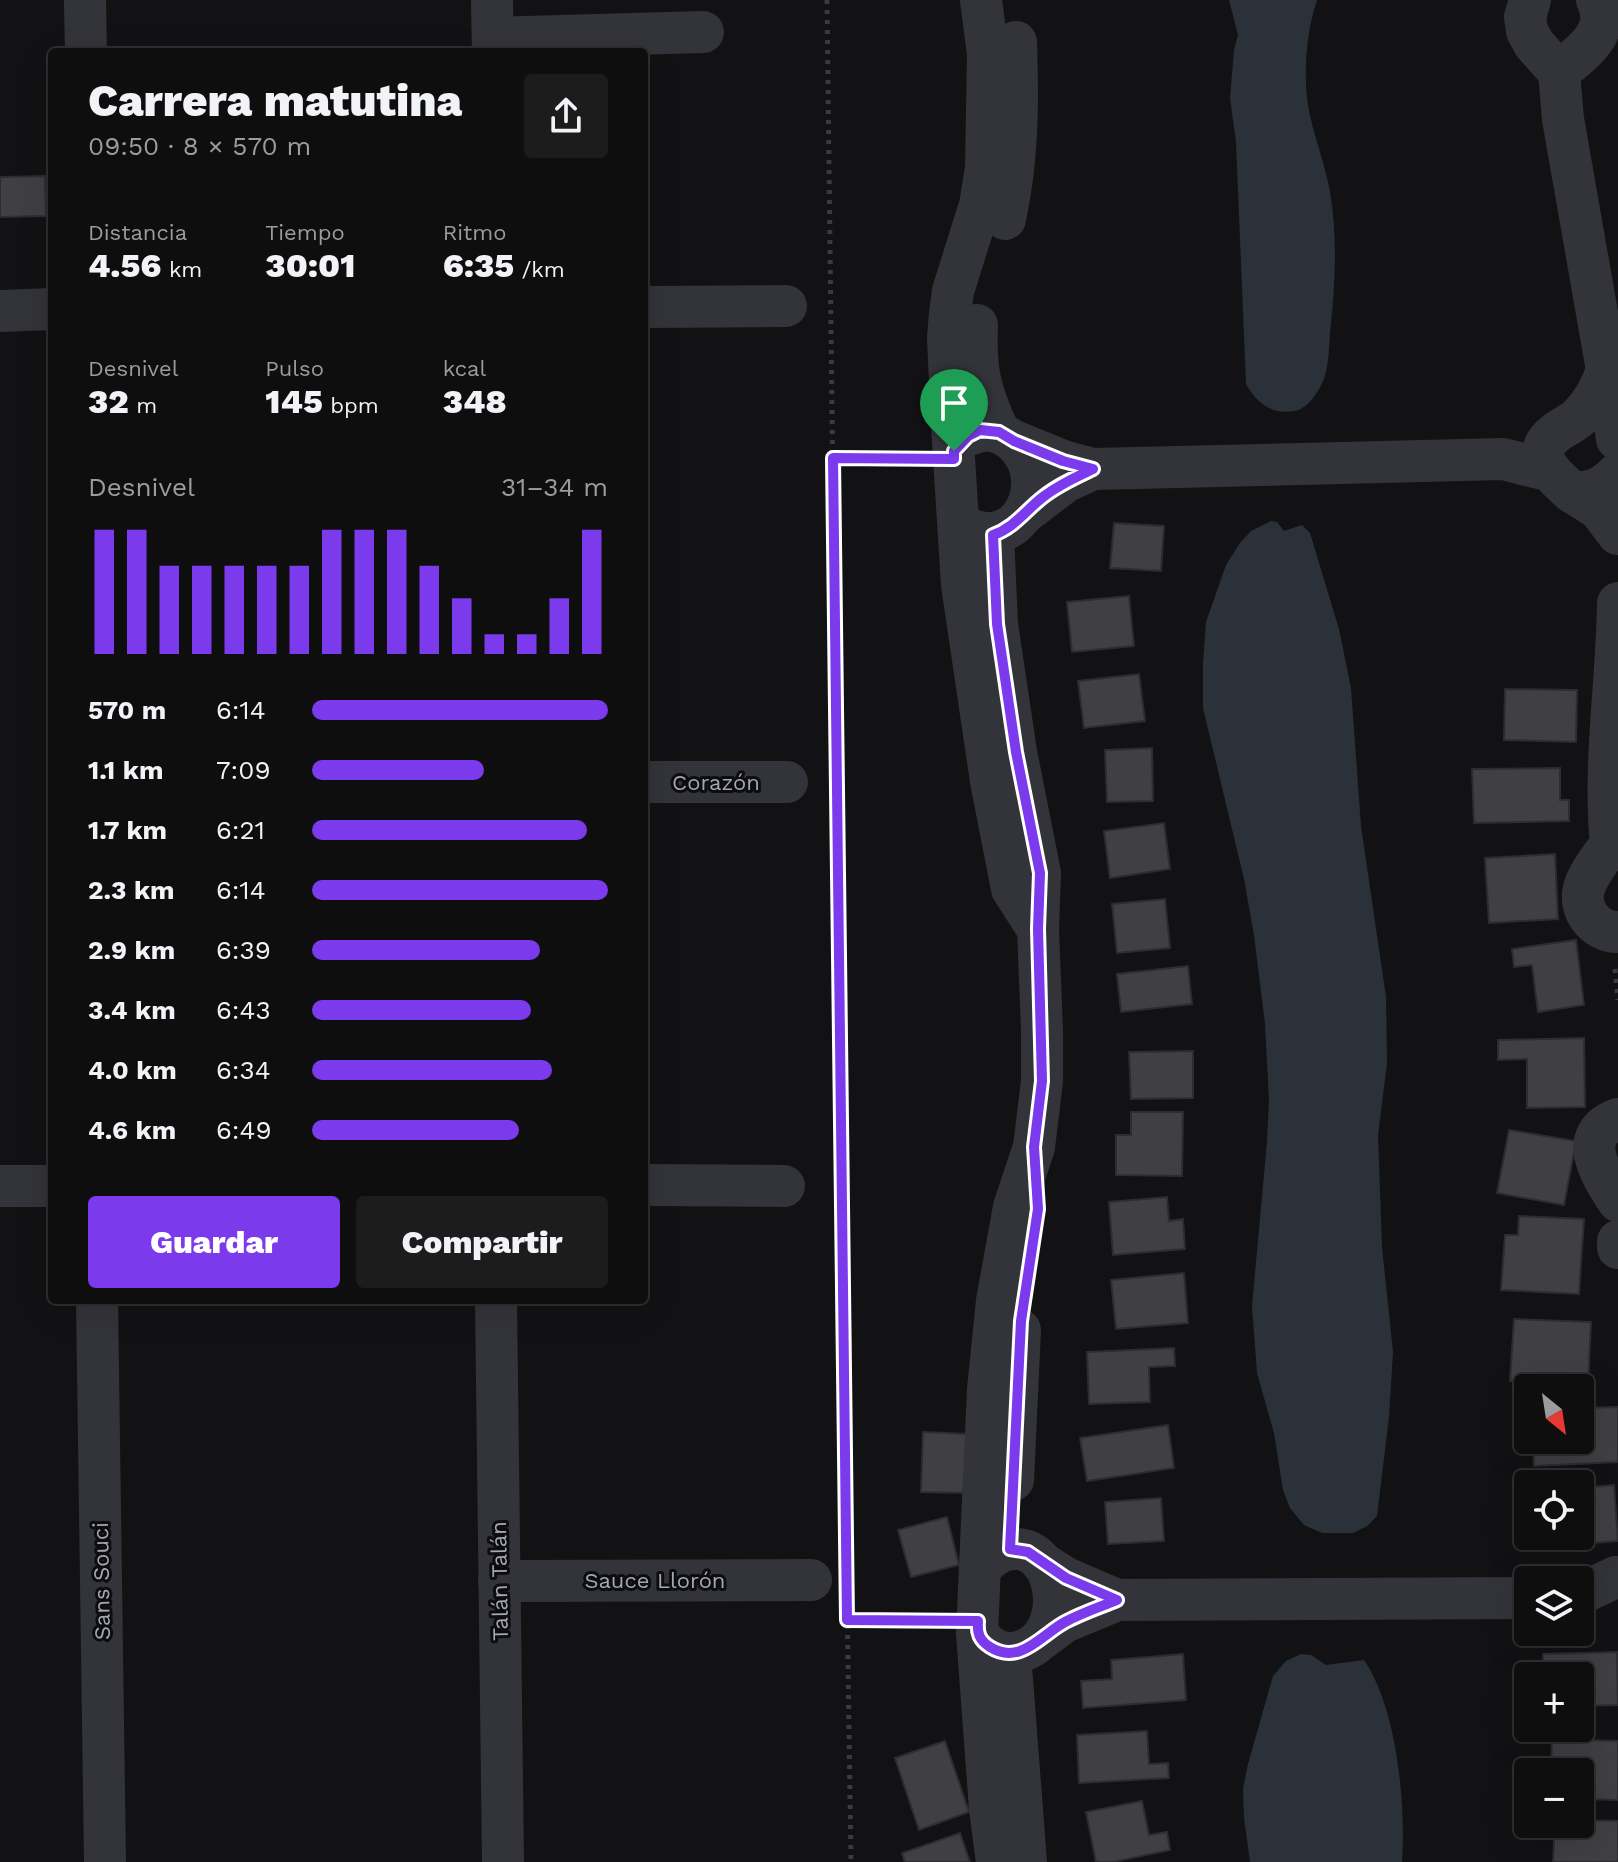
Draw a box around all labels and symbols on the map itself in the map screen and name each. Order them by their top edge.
pin [920,369,988,451]
street label: Corazón [672,770,760,795]
north arrow [1514,1374,1594,1454]
street label: Talán Talán [486,1521,513,1641]
street label: Sans Souci [88,1522,115,1640]
street label: Sauce Llorón [585,1568,725,1593]

